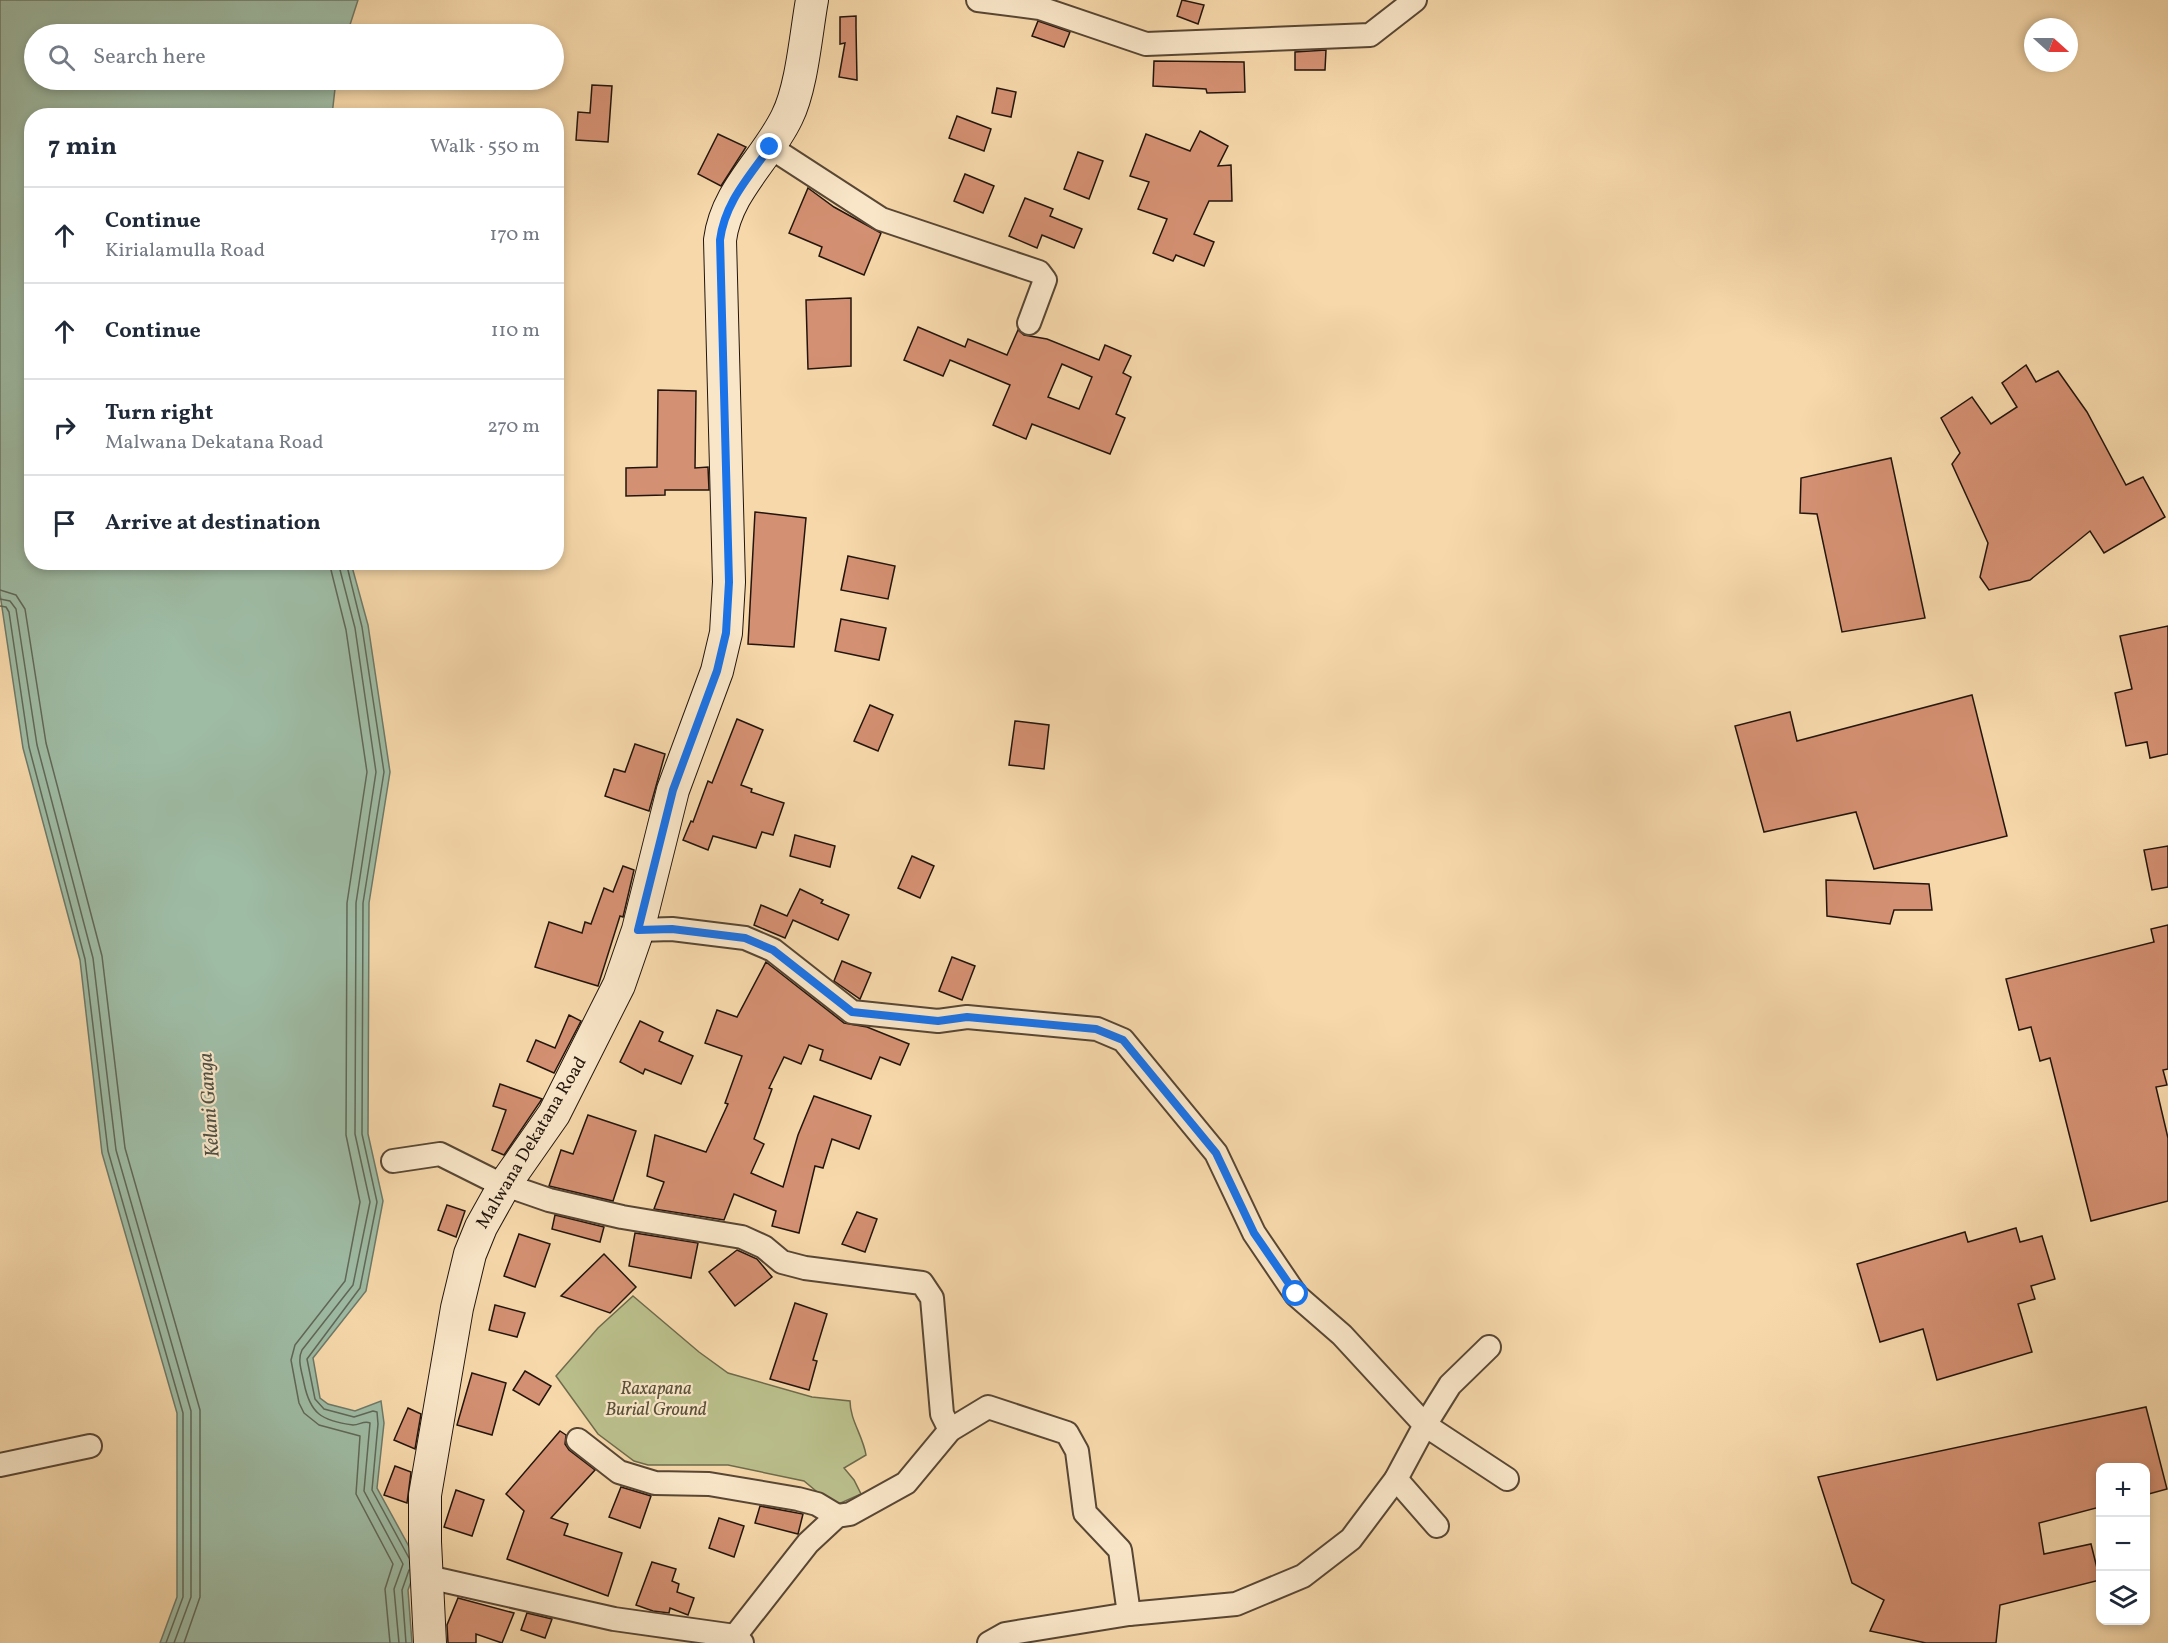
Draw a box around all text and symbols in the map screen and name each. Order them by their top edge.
north arrow [2024,18,2078,72]
search box [24,24,564,90]
icon: search [45,41,78,74]
text: Search here [93,42,206,73]
text: 7 min [48,129,117,165]
text: Walk · 550 m [430,133,540,161]
route end [756,133,782,159]
text: Continue [105,206,201,237]
icon: ahead [48,219,81,252]
text: 170 m [490,221,540,249]
text: Kirialamulla Road [105,237,265,265]
icon: ahead [48,315,81,348]
text: Continue [105,316,201,347]
text: 110 m [491,317,540,345]
text: Turn right [105,398,213,429]
icon: right [48,411,81,444]
text: 270 m [487,413,540,441]
text: Malwana Dekatana Road [105,429,324,457]
icon: arrive [48,507,81,540]
text: Arrive at destination [105,508,321,539]
water label: Kelani Ganga [192,1052,228,1158]
street label: Malwana Dekatana Road [471,1052,593,1234]
route start [1282,1280,1308,1306]
park label: Raxapana Burial Ground [605,1377,707,1423]
map controls [2096,1463,2150,1625]
button: + [2096,1463,2150,1517]
button: − [2096,1517,2150,1571]
button: layers [2096,1571,2150,1625]

